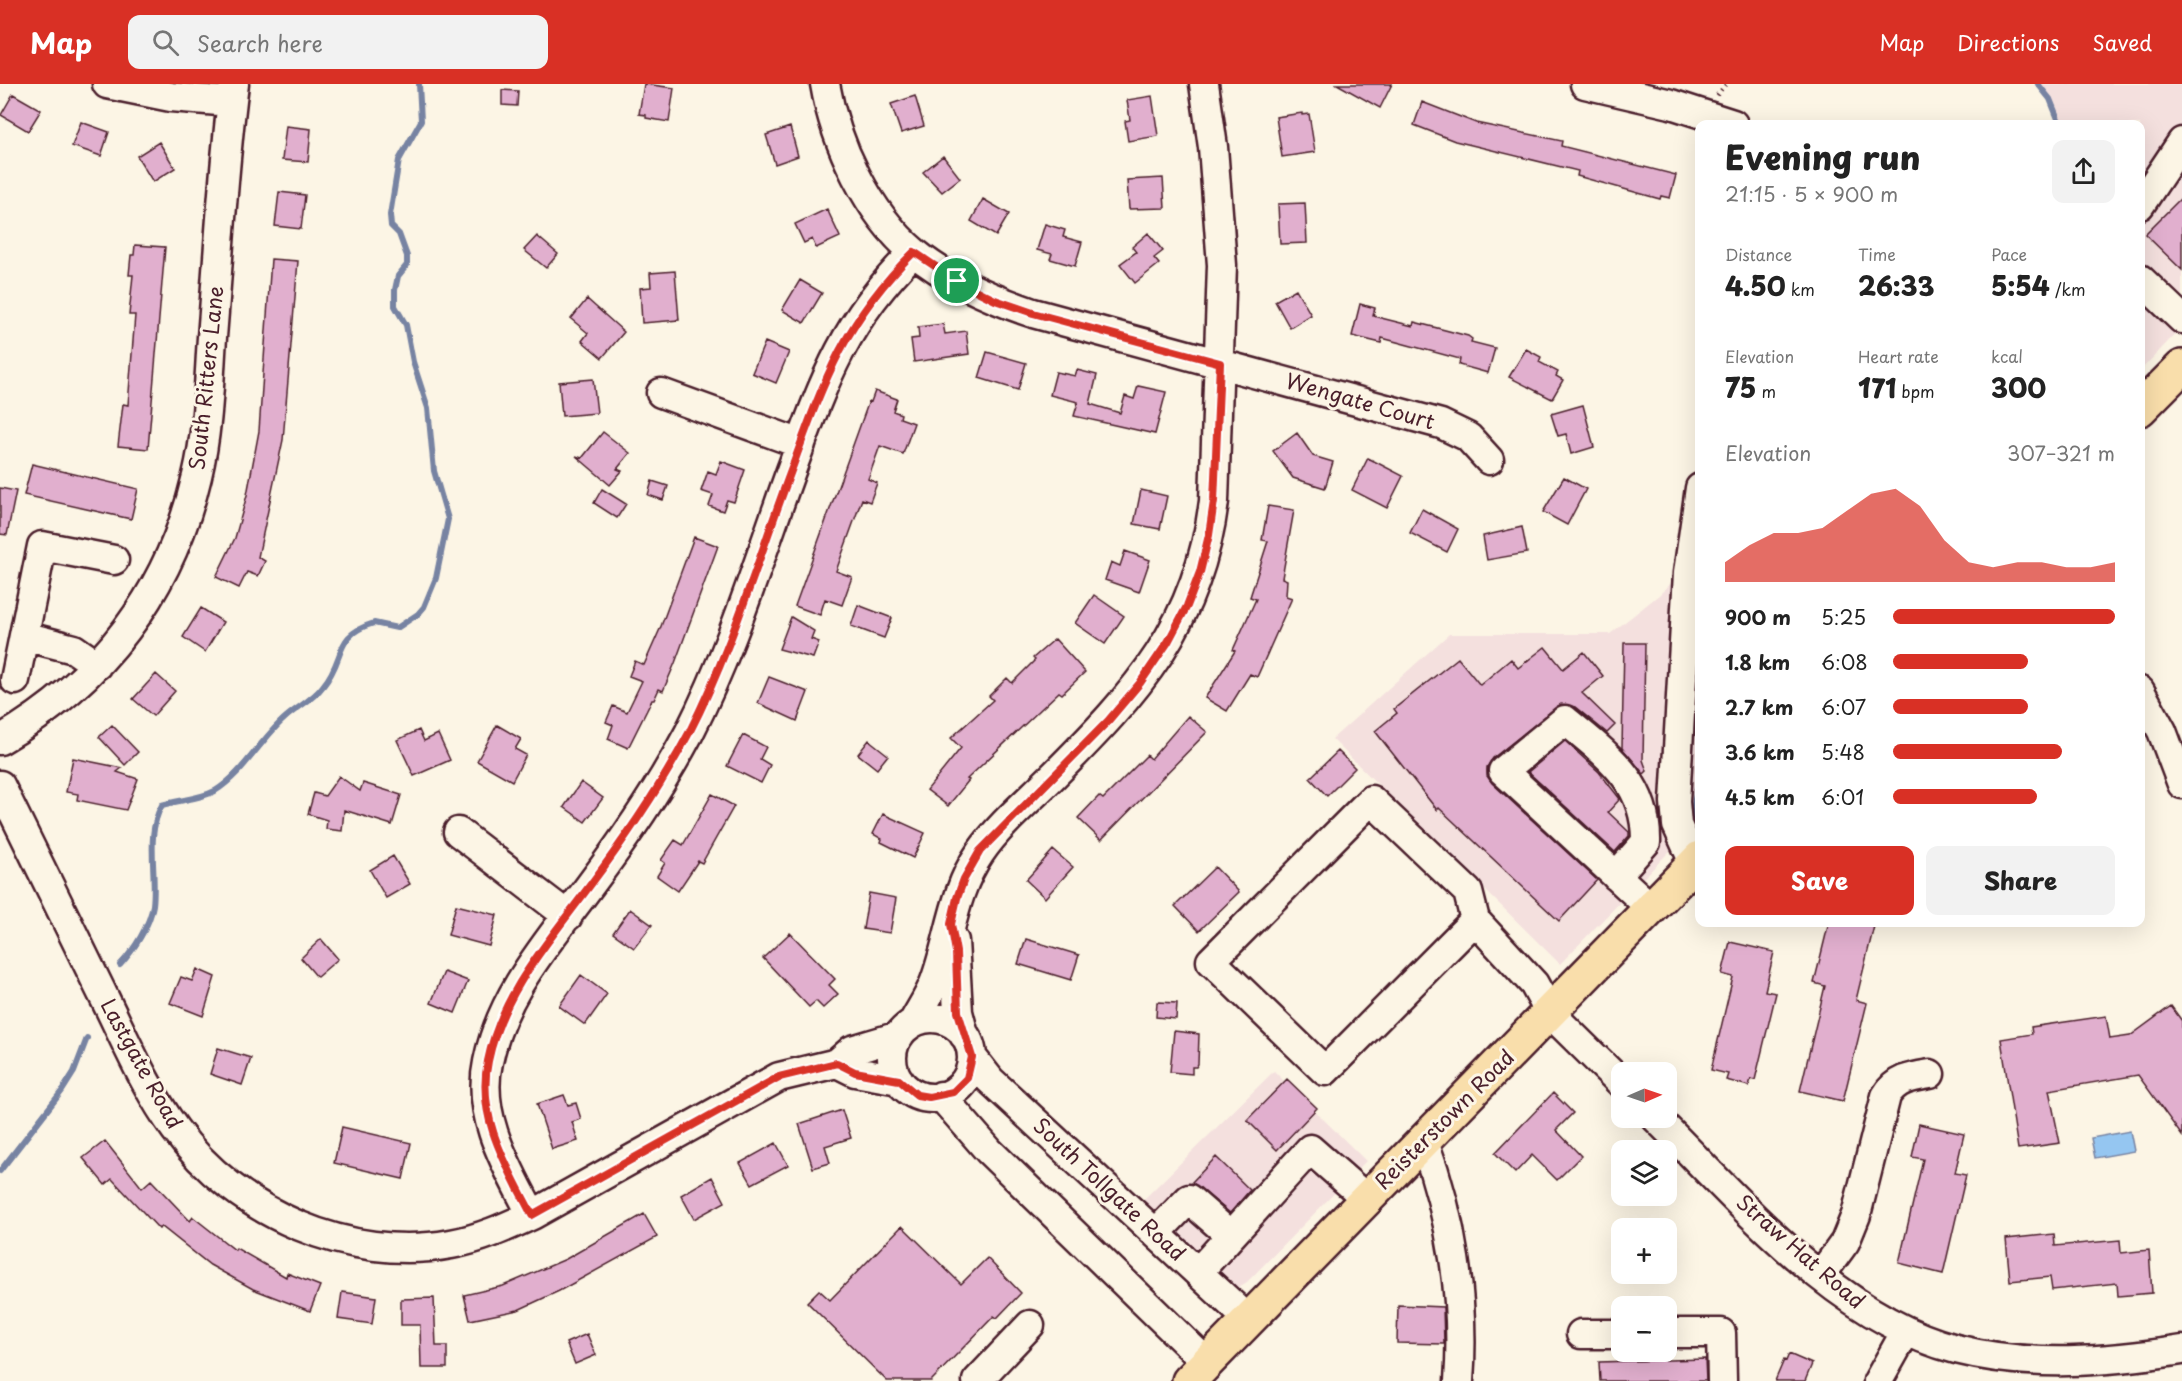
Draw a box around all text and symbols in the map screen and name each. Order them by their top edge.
search box [128,15,548,69]
text: Map [30,21,92,64]
icon: search [149,26,182,59]
text: Search here [197,26,323,59]
text: Map [1879,26,1924,58]
text: Directions [1957,26,2059,58]
text: Saved [2092,26,2152,58]
text: Evening run [1725,131,1920,181]
button: share [2052,140,2115,203]
text: 21:15 · 5 × 900 m [1725,179,1898,209]
text: Distance [1725,242,1792,266]
text: Time [1858,242,1896,266]
text: Pace [1991,242,2027,266]
pin [931,255,982,306]
icon: arrive [940,264,973,297]
text: 4.50 [1725,266,1786,305]
text: 26:33 [1858,266,1934,305]
text: 5:54 [1991,266,2050,305]
text: km [1786,277,1815,301]
text: /km [2050,277,2086,301]
street label: South Ritters Lane [179,284,231,471]
text: Elevation [1725,344,1794,368]
text: Heart rate [1858,344,1939,368]
text: kcal [1991,344,2023,368]
street label: Wengate Court [1282,364,1439,437]
text: 75 [1725,368,1756,407]
text: 171 [1858,368,1896,407]
text: 300 [1991,368,2046,407]
text: m [1756,379,1776,403]
text: bpm [1896,379,1935,403]
text: Elevation [1725,438,1811,468]
text: 307–321 m [2007,438,2115,468]
text: 900 m [1725,602,1791,632]
text: 5:25 [1821,602,1866,632]
text: 1.8 km [1725,647,1790,677]
text: 6:08 [1821,647,1868,677]
text: 2.7 km [1725,692,1793,722]
text: 6:07 [1821,692,1866,722]
text: 3.6 km [1725,737,1795,767]
text: 5:48 [1821,737,1865,767]
text: 4.5 km [1725,782,1795,812]
text: 6:01 [1821,782,1864,812]
button: Save [1725,846,1914,915]
button: Share [1926,846,2115,915]
street label: Lastgate Road [94,992,192,1134]
street label: Reisterstown Road [1366,1041,1521,1196]
north arrow [1611,1062,1677,1128]
map controls [1611,1062,1677,1362]
street label: South Tollgate Road [1027,1109,1194,1268]
button: layers [1611,1140,1677,1206]
street label: Straw Hat Road [1730,1186,1873,1315]
button: + [1611,1218,1677,1284]
button: − [1611,1296,1677,1362]

